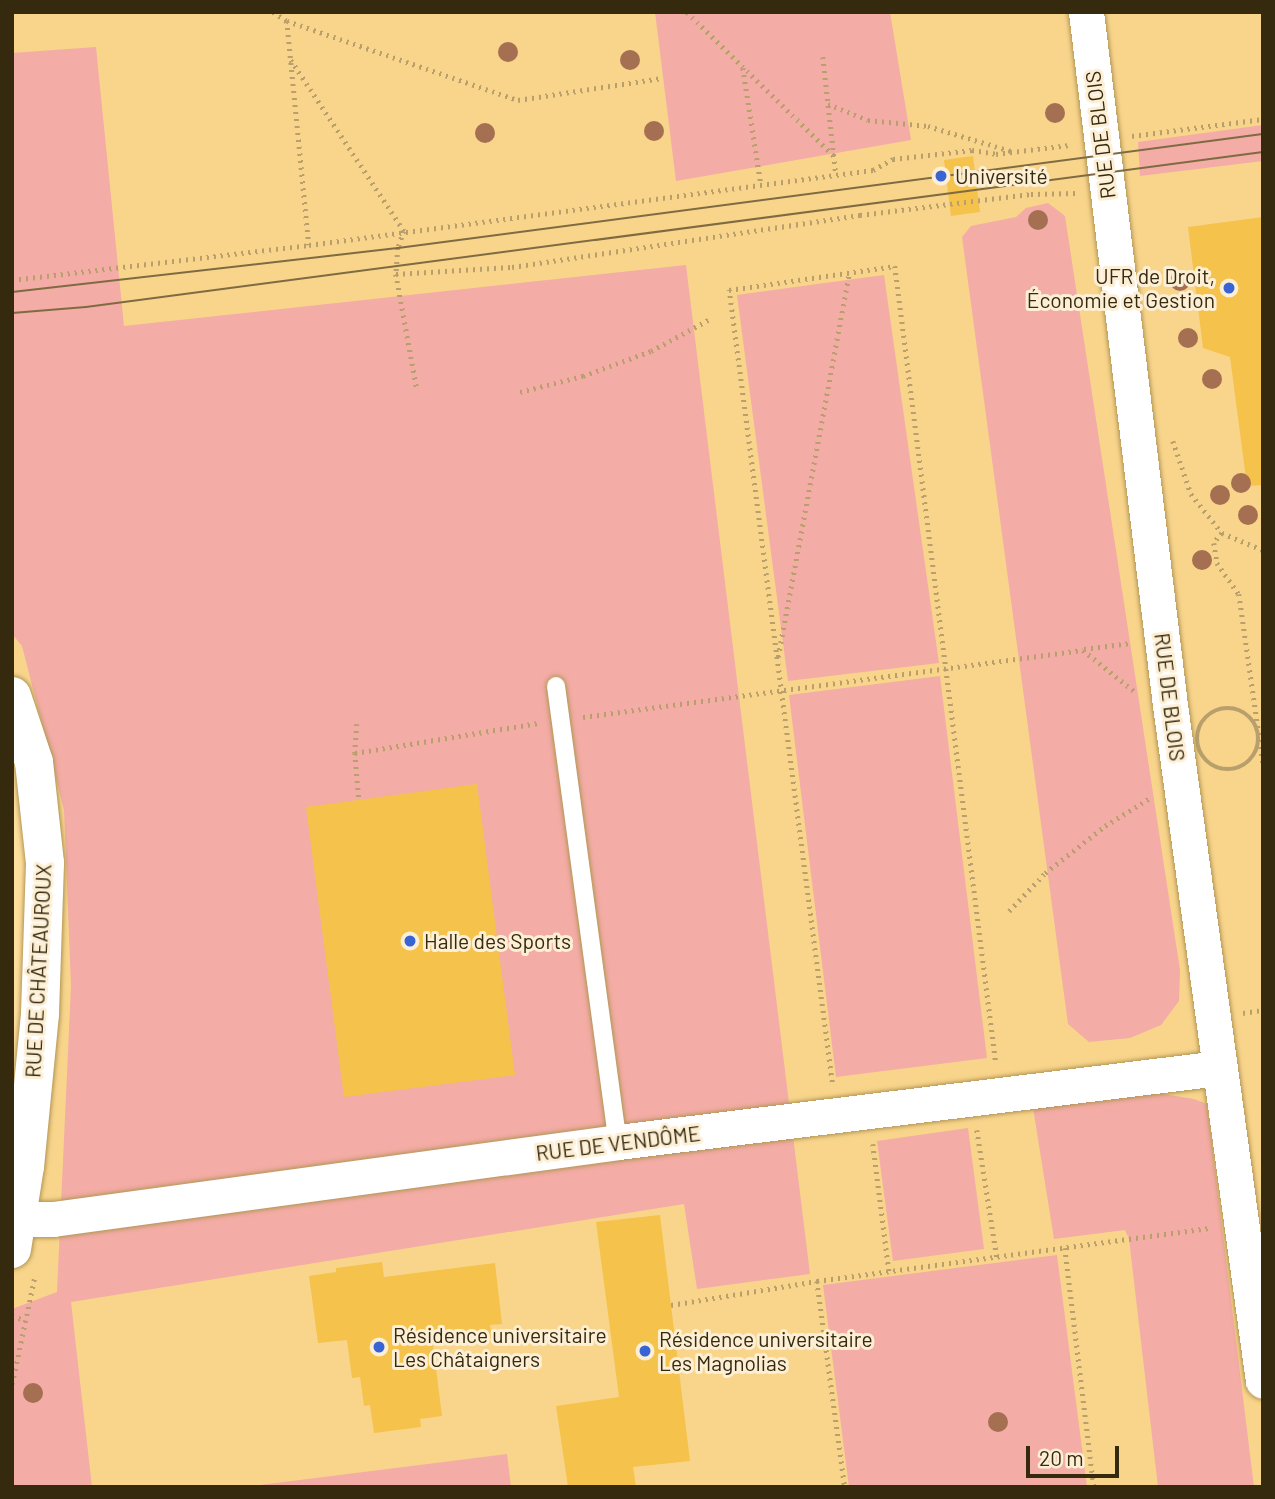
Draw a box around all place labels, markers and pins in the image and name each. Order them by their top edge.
place label: Université [955,163,1048,189]
marker: Université [933,168,949,184]
place label: UFR de Droit, Économie et Gestion [1027,263,1215,313]
marker: UFR de Droit, Économie et Gestion [1221,280,1237,296]
place label: Halle des Sports [424,928,571,954]
marker: Halle des Sports [402,933,418,949]
place label: Résidence universitaire Les Châtaigners [393,1322,607,1372]
place label: Résidence universitaire Les Magnolias [659,1326,873,1376]
marker: Résidence universitaire Les Châtaigners [371,1339,387,1355]
marker: Résidence universitaire Les Magnolias [637,1343,653,1359]

